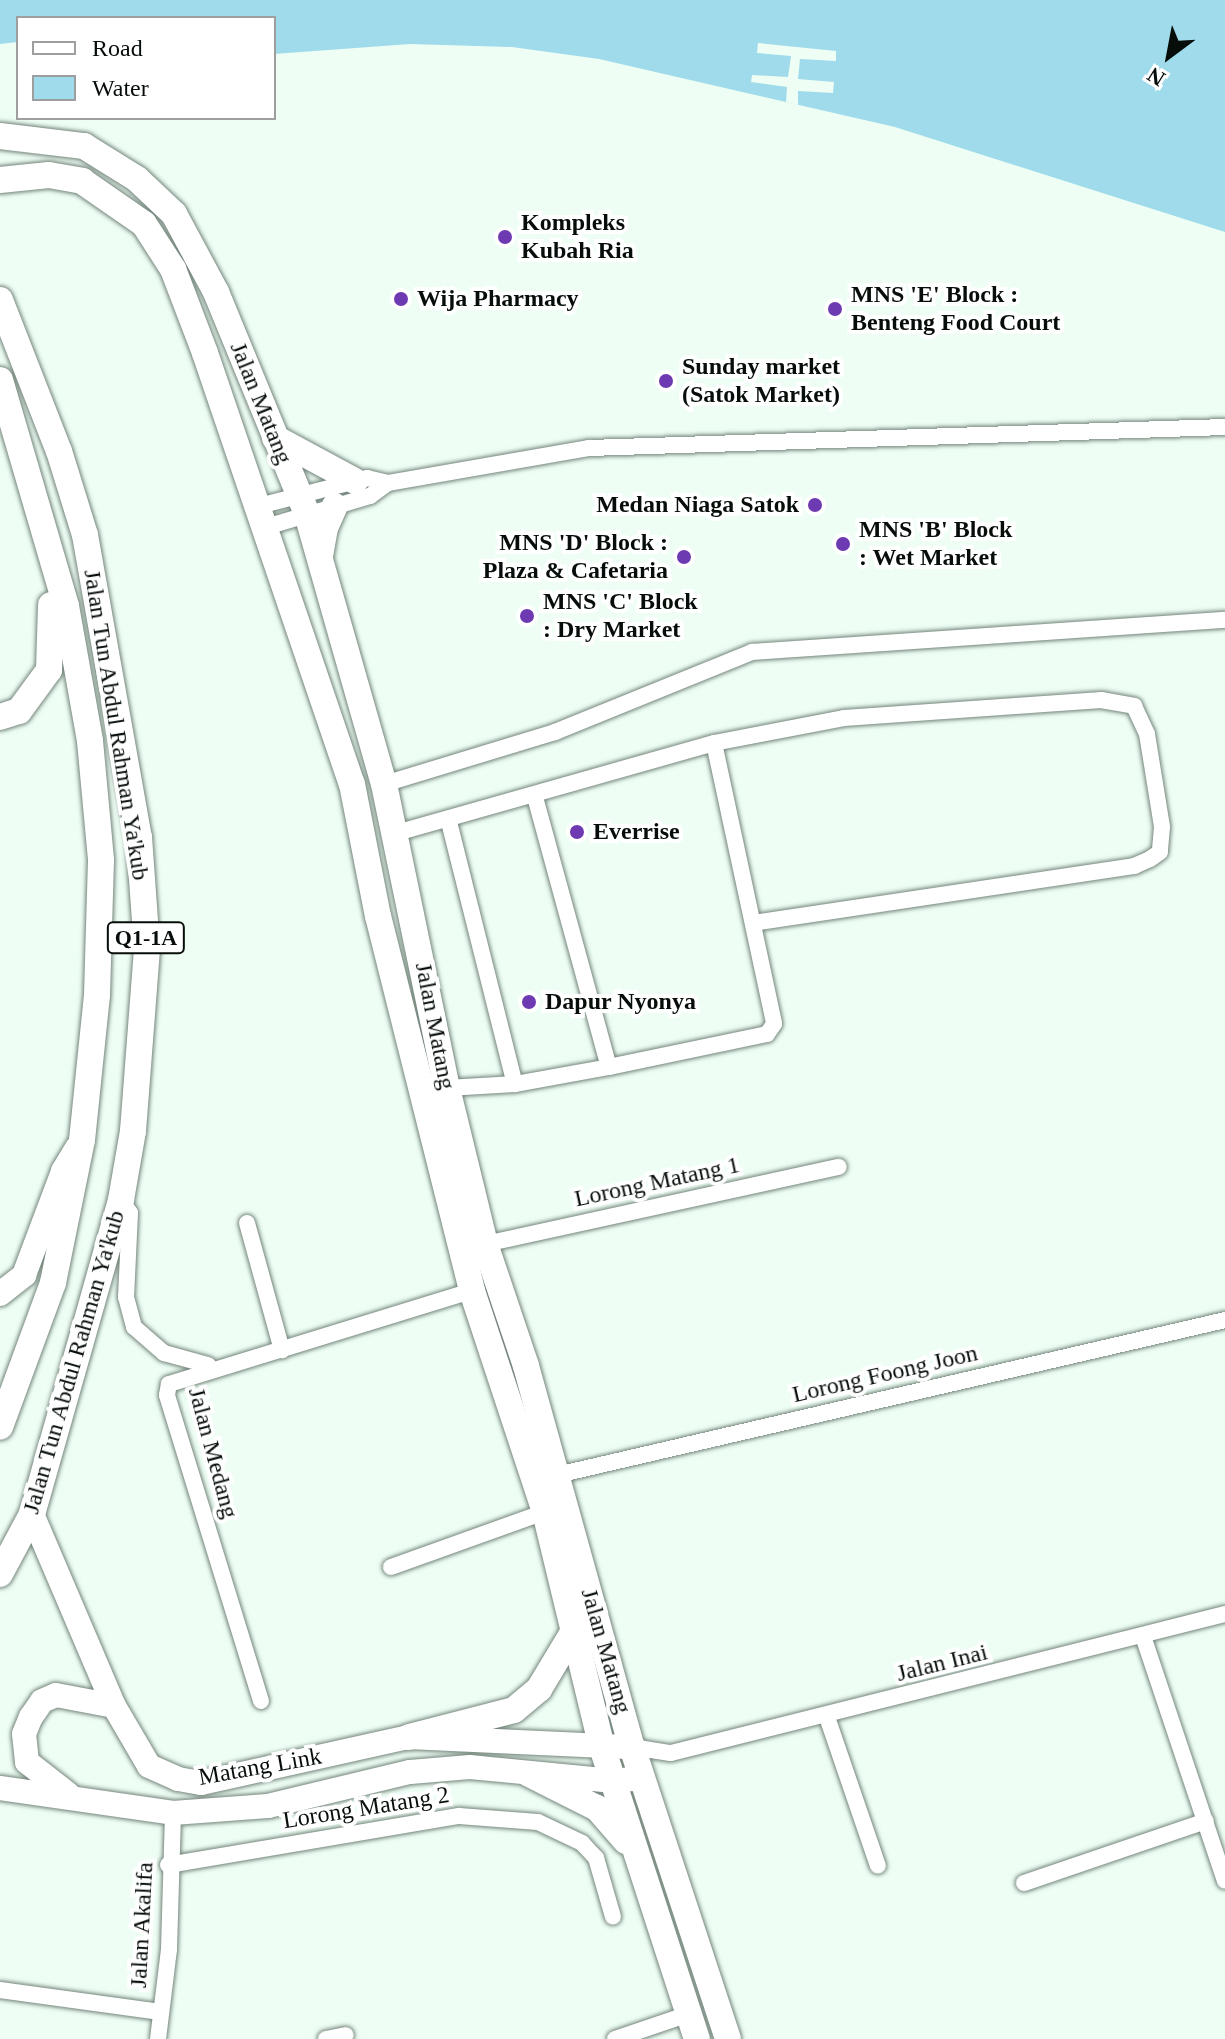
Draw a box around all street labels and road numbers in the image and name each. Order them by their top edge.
street label: Jalan Matang [224,338,298,468]
street label: Jalan Tun Abdul Rahman Ya'kub [77,566,155,884]
road number: Q1-1A [106,920,186,956]
street label: Jalan Matang [409,960,461,1092]
street label: Lorong Matang 1 [572,1150,742,1214]
street label: Jalan Tun Abdul Rahman Ya'kub [16,1206,132,1518]
street label: Lorong Foong Joon [790,1339,980,1409]
street label: Jalan Medang [182,1385,244,1521]
street label: Jalan Matang [574,1585,638,1717]
street label: Jalan Inai [894,1638,990,1688]
street label: Matang Link [196,1742,324,1792]
street label: Lorong Matang 2 [281,1781,451,1835]
street label: Jalan Akalifa [124,1861,160,1989]

